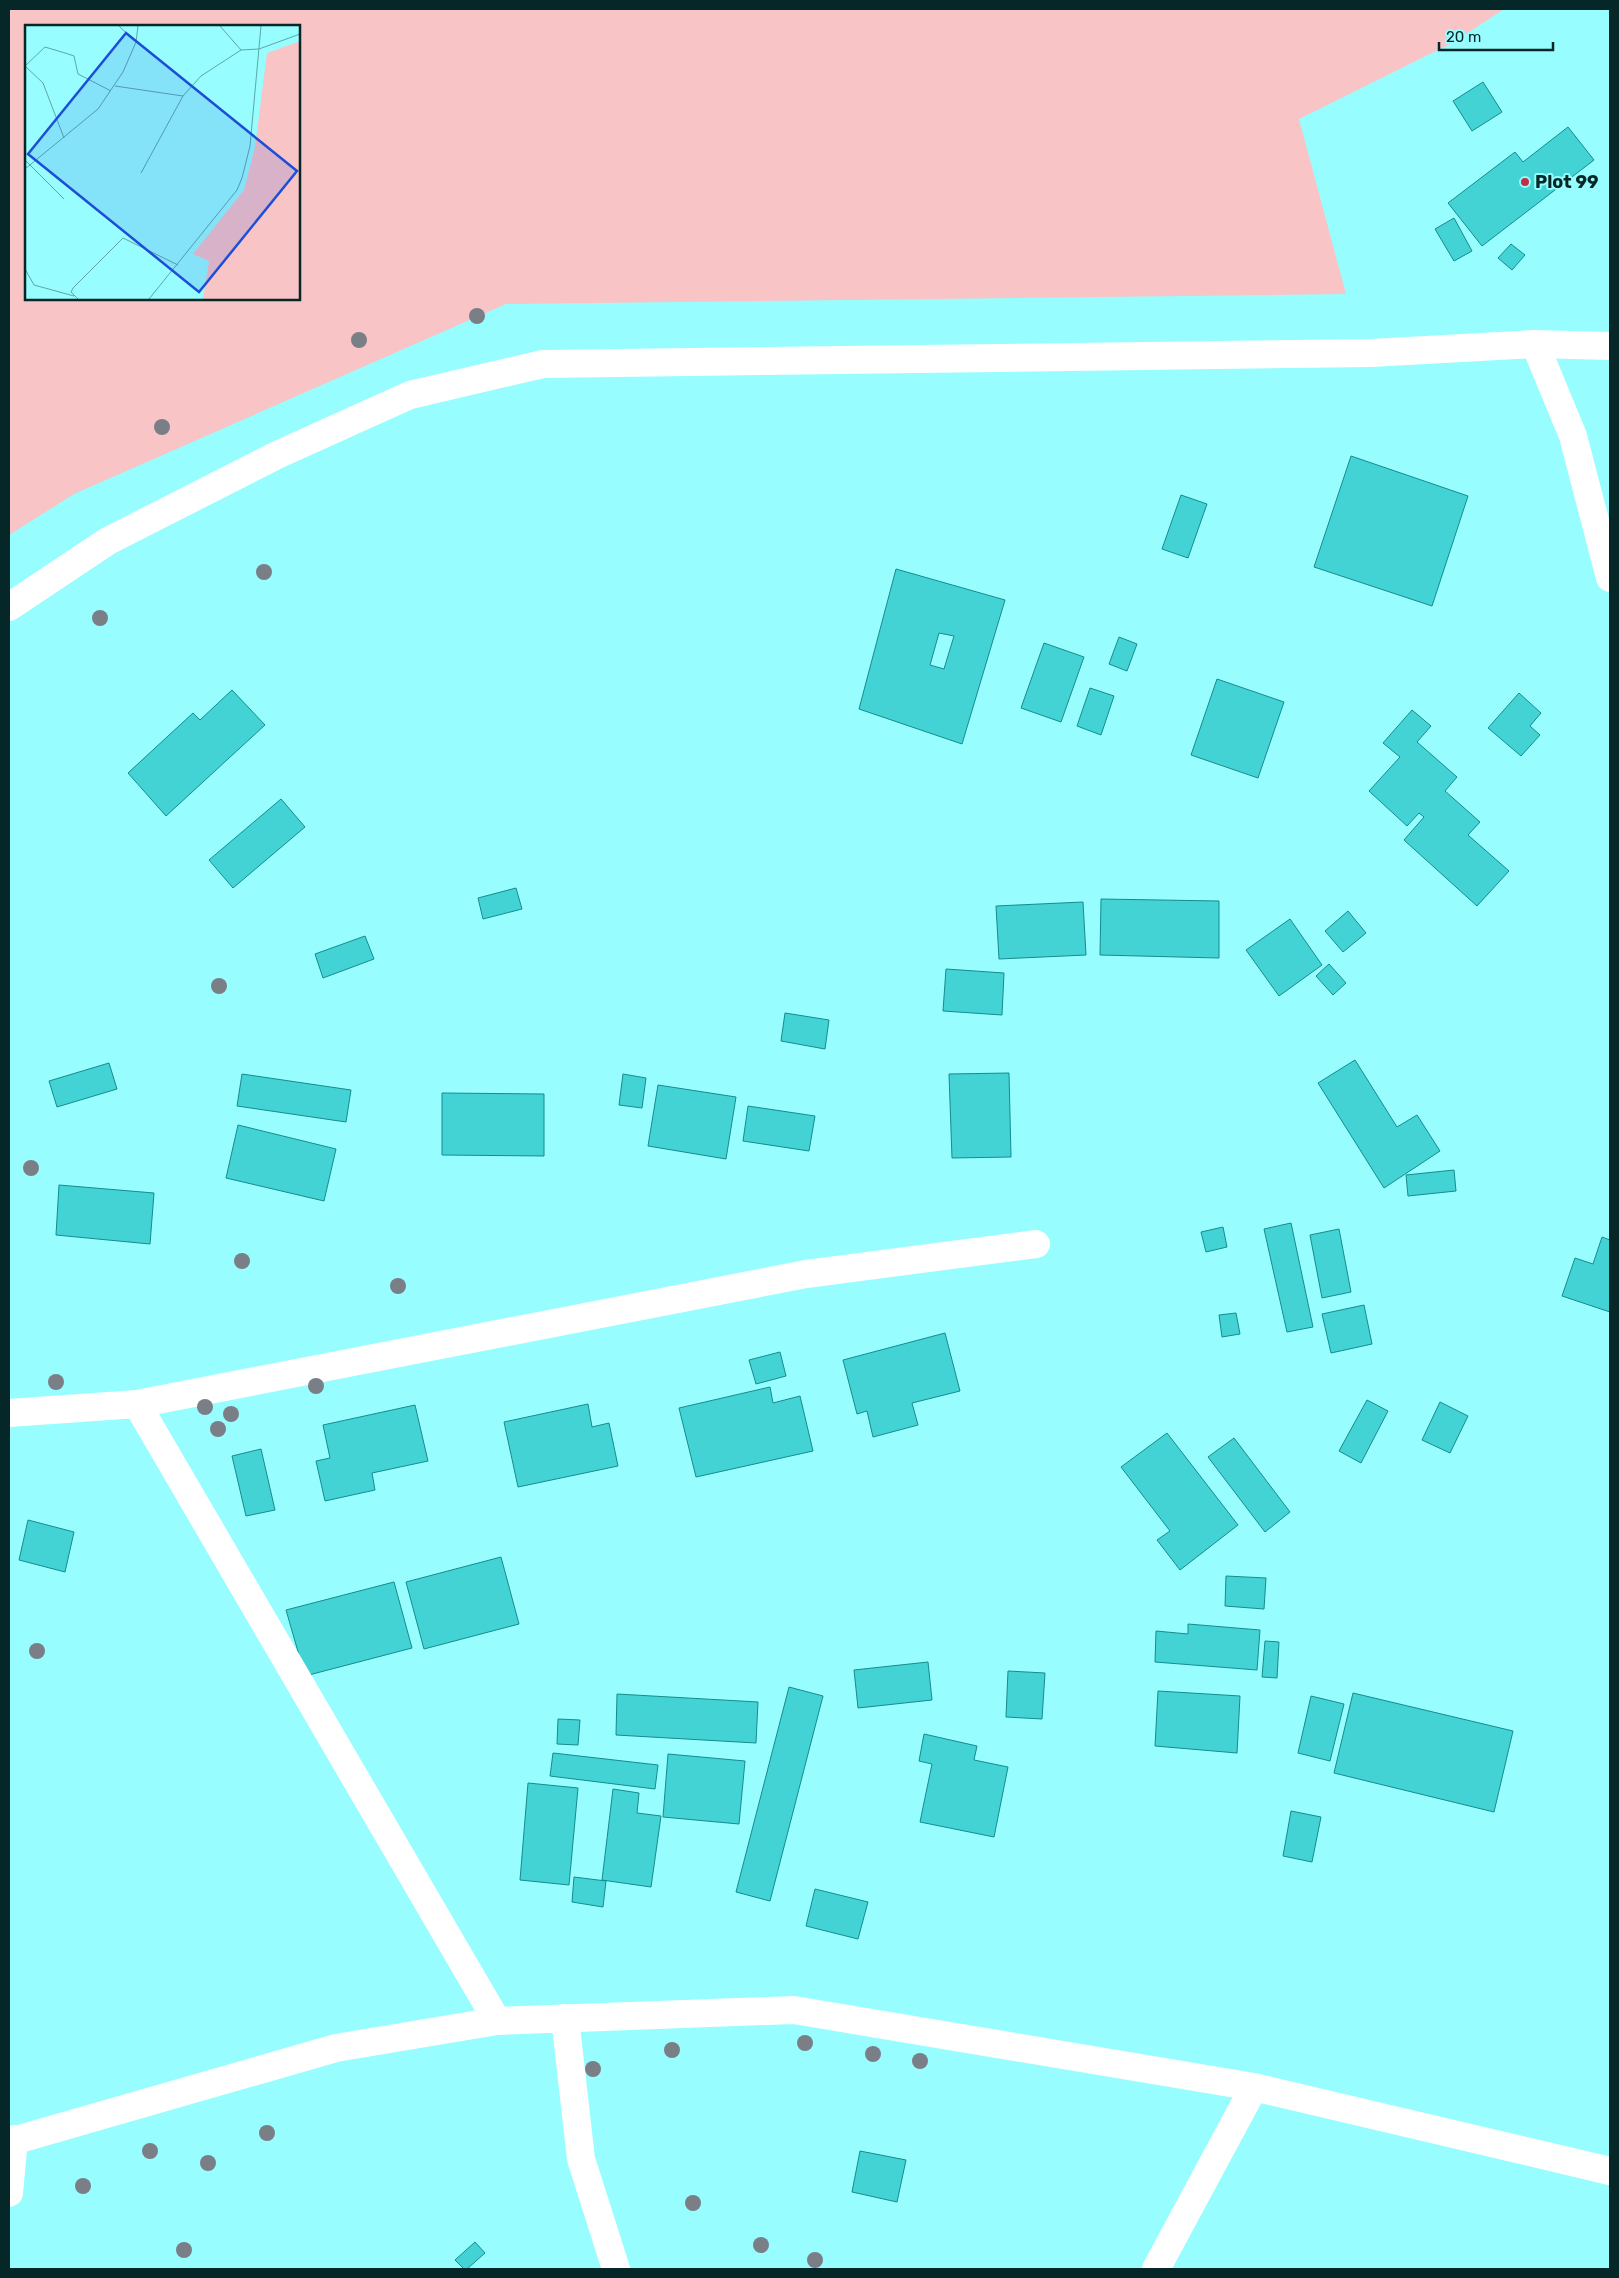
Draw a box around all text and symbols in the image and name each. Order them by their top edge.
scale bar [1439,20,1553,52]
inset map [25,25,300,300]
text: 20 m [1446,28,1481,46]
place label: Plot 99 [1535,171,1599,193]
marker: Plot 99 [1519,176,1531,188]

